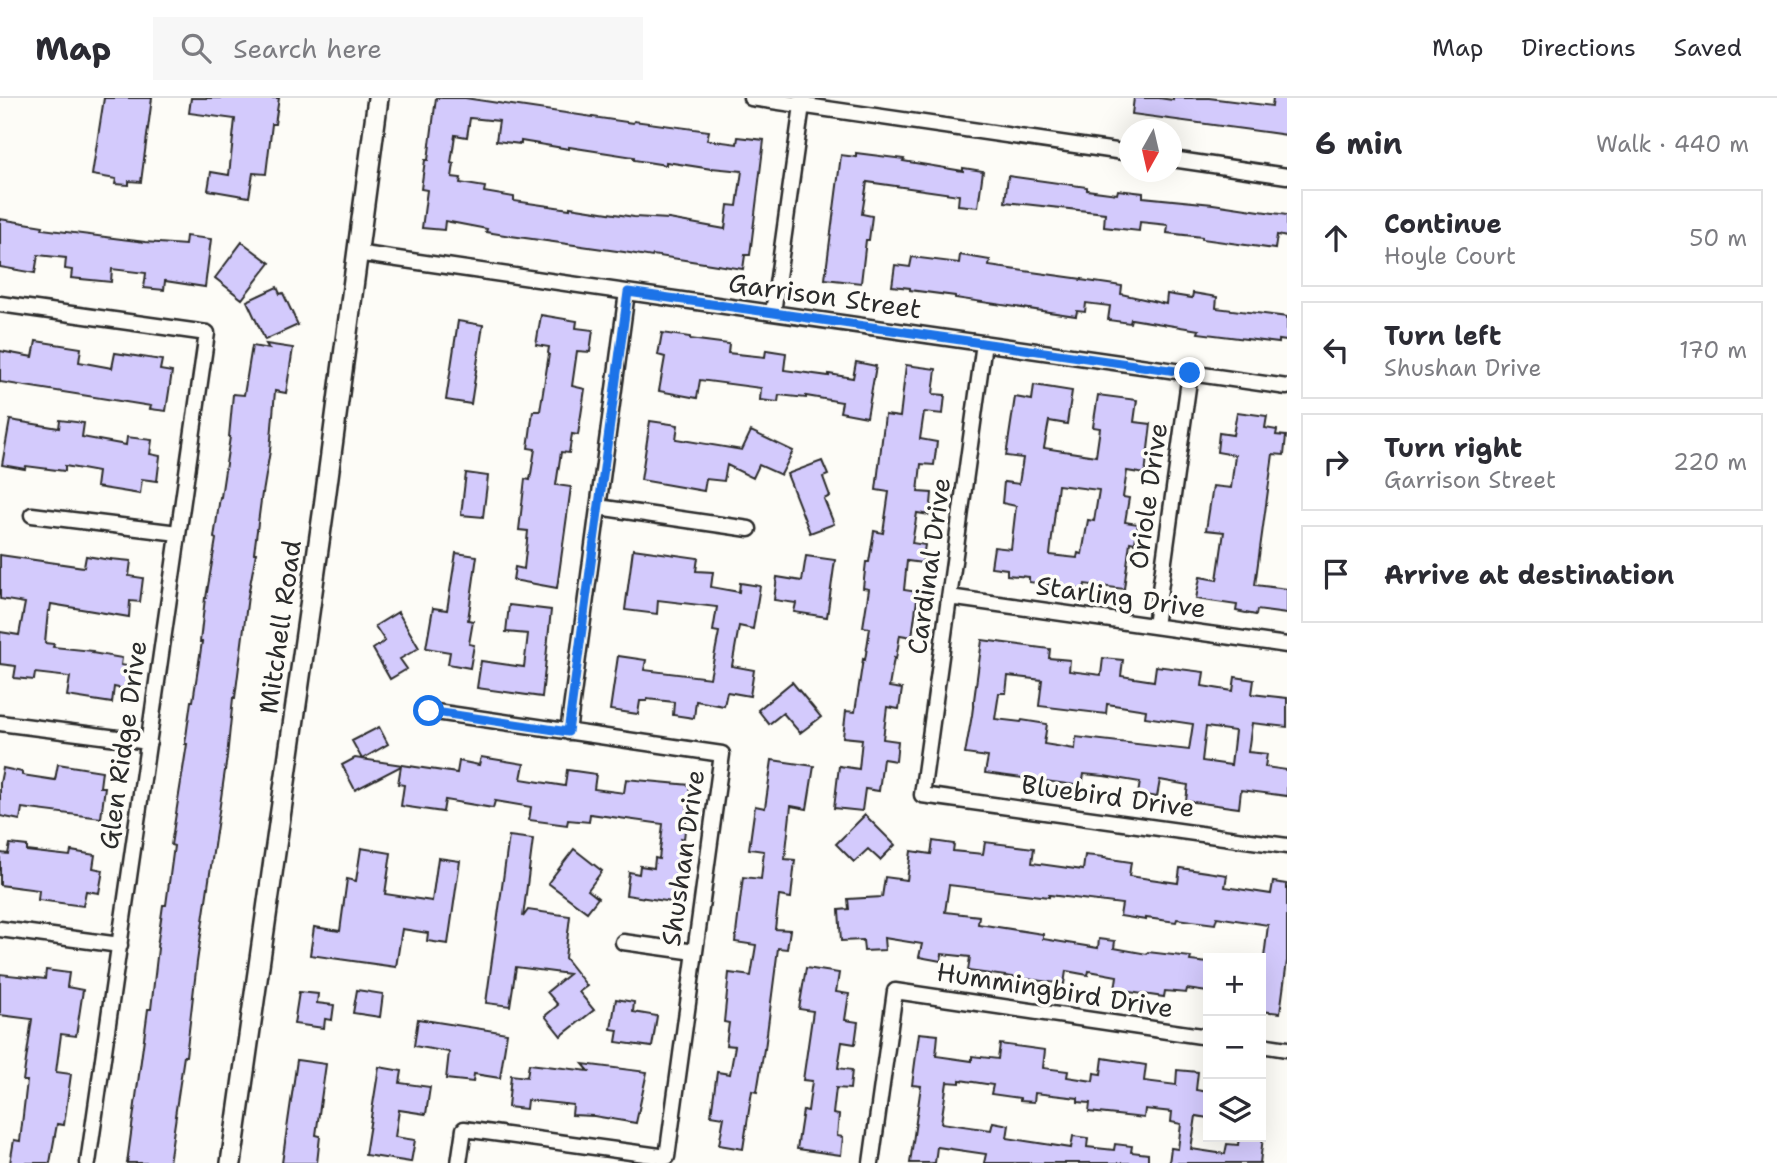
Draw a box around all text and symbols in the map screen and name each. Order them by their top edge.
search box [153,17,643,80]
text: Map [35,26,111,71]
icon: search [177,29,215,67]
text: Search here [233,31,382,66]
text: Map [1432,32,1483,64]
text: Directions [1521,32,1636,64]
text: Saved [1674,32,1742,64]
north arrow [1119,119,1182,182]
text: 6 min [1315,123,1402,164]
text: Walk · 440 m [1596,129,1749,159]
text: Continue [1384,206,1502,241]
icon: ahead [1317,219,1355,257]
text: 50 m [1689,223,1747,253]
text: Hoyle Court [1384,241,1516,271]
street label: Garrison Street [726,265,924,326]
text: Turn left [1384,318,1501,353]
icon: left [1317,331,1355,369]
text: 170 m [1679,335,1747,365]
text: Shushan Drive [1384,353,1541,383]
route end [1174,357,1205,388]
street label: Oriole Drive [1120,420,1175,571]
text: Turn right [1384,430,1522,465]
icon: right [1317,443,1355,481]
text: 220 m [1673,447,1747,477]
text: Garrison Street [1384,465,1556,495]
street label: Cardinal Drive [899,475,958,657]
street label: Mitchell Road [250,538,309,716]
icon: arrive [1317,555,1355,593]
text: Arrive at destination [1384,557,1674,592]
street label: Starling Drive [1034,567,1208,626]
street label: Glen Ridge Drive [91,638,154,852]
route start [413,695,444,726]
street label: Bluebird Drive [1019,766,1197,825]
street label: Shushan Drive [653,767,712,948]
street label: Hummingbird Drive [934,953,1176,1026]
map controls [1203,953,1266,1142]
button: + [1203,953,1266,1016]
button: − [1203,1016,1266,1079]
button: layers [1203,1079,1266,1142]

